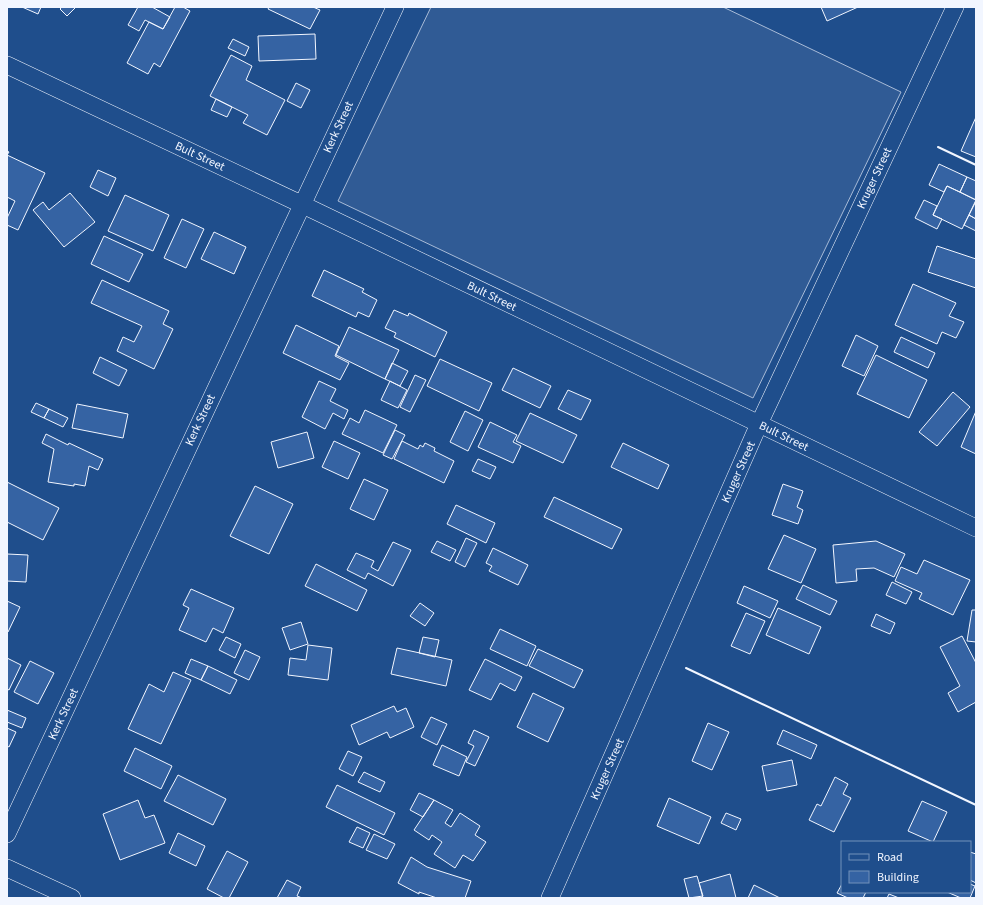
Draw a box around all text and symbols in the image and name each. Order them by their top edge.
street label: Kerk Street [319,99,358,156]
street label: Bult Street [172,138,227,175]
street label: Kruger Street [853,145,896,212]
street label: Bult Street [464,277,519,316]
street label: Kerk Street [181,392,220,449]
street label: Bult Street [756,417,811,456]
street label: Kruger Street [717,439,760,506]
street label: Kerk Street [44,686,83,743]
street label: Kruger Street [586,736,629,803]
legend [841,841,971,893]
text: Road [877,849,903,866]
text: Building [877,869,919,886]

